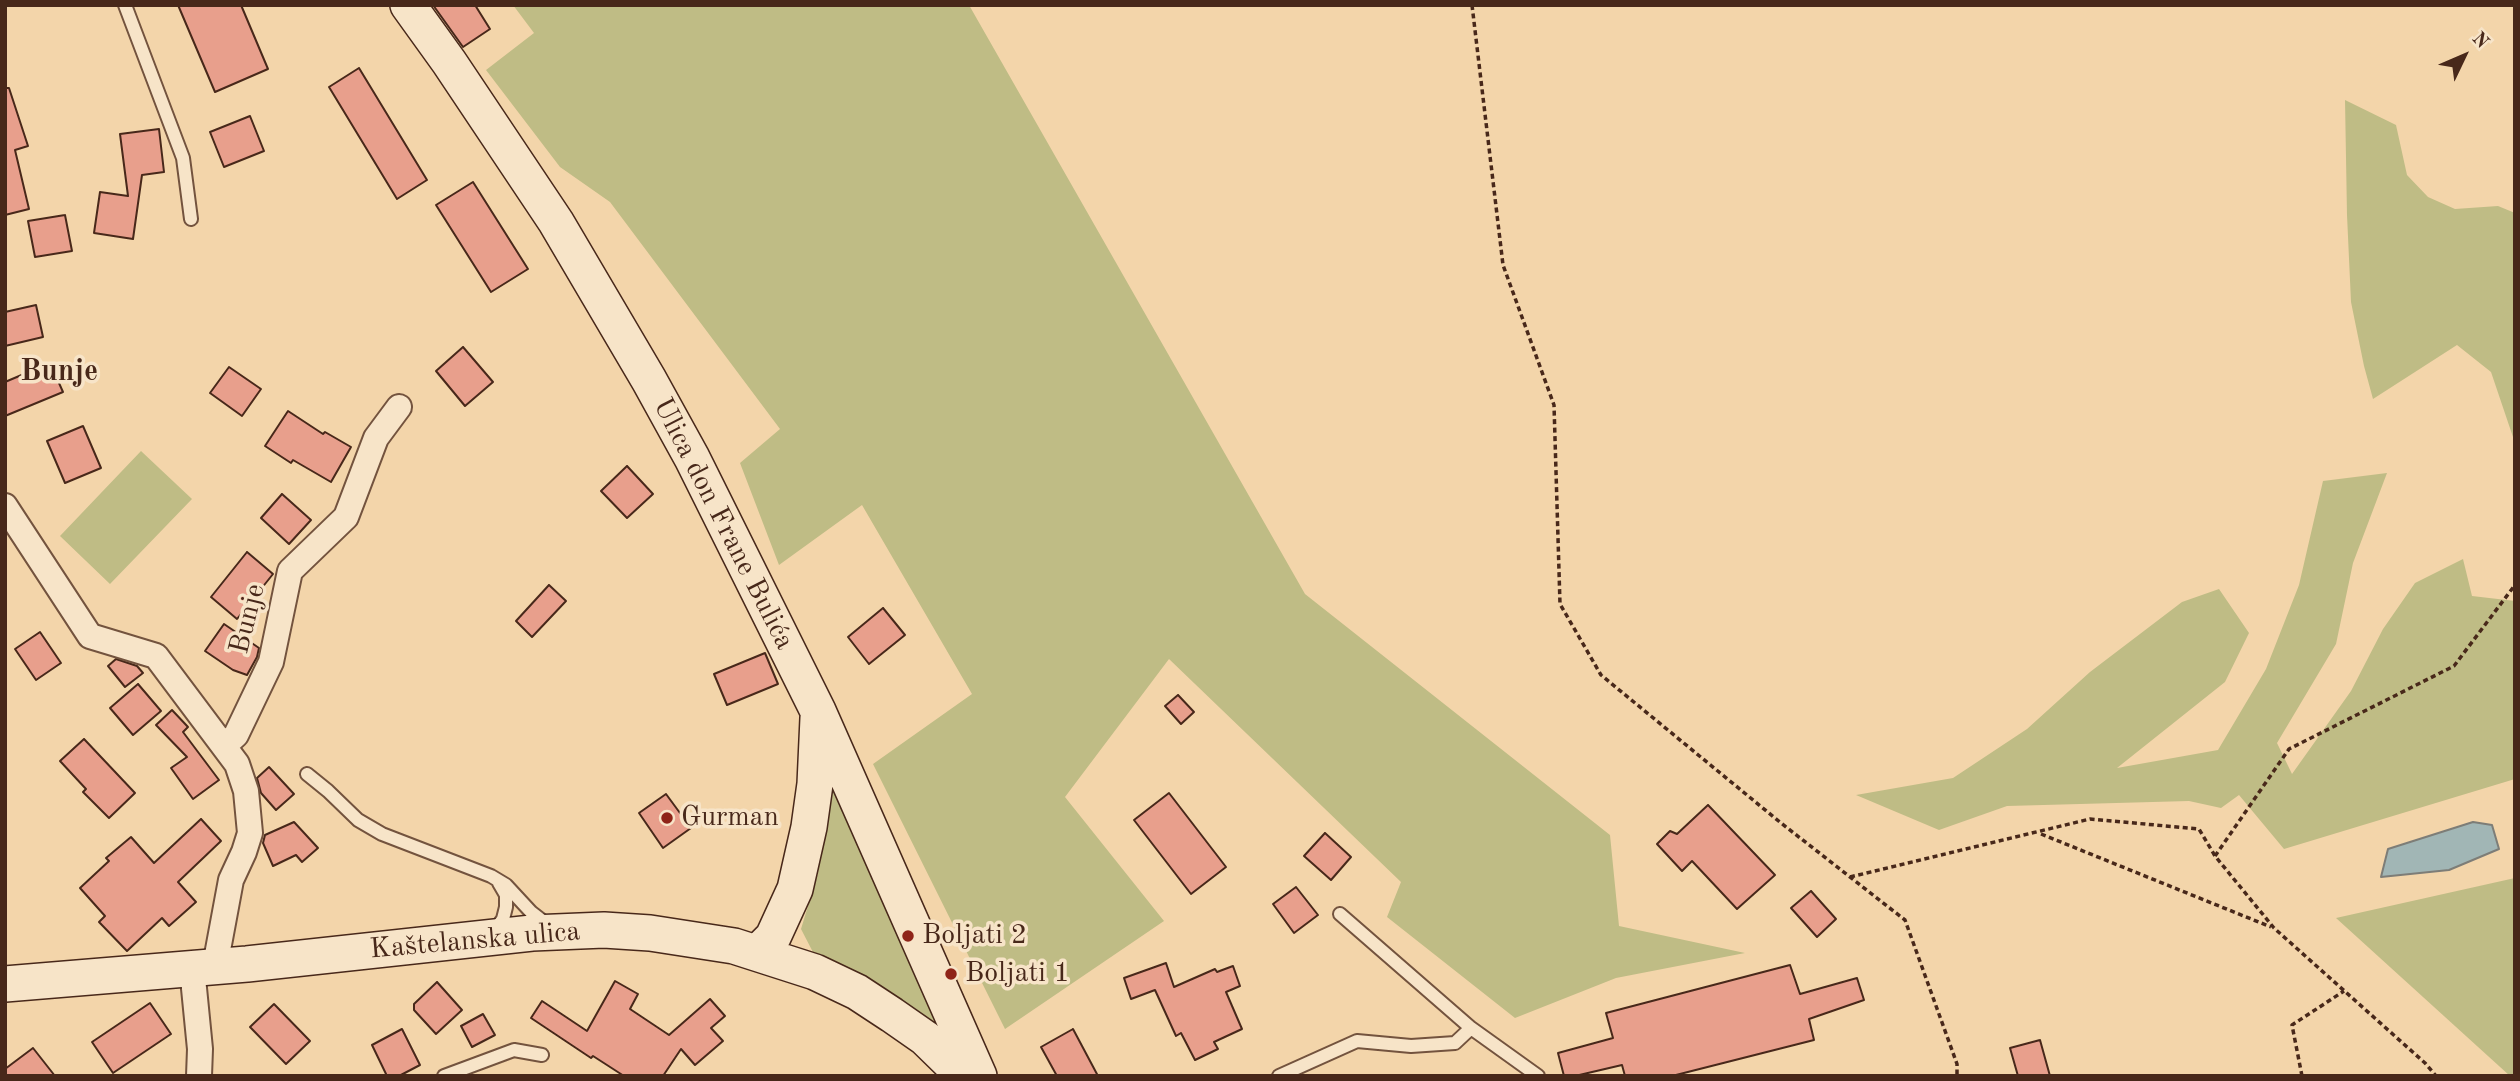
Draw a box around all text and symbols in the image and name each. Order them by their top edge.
north arrow [2429,21,2499,91]
text: N [2468,29,2491,53]
district label: Bunje [20,354,98,390]
street label: Ulica don Frane Bulića [645,393,801,655]
street label: Bunje [223,580,273,658]
place label: Gurman [681,801,779,835]
marker: Gurman [659,810,675,826]
street label: Kaštelanska ulica [369,915,581,967]
place label: Boljati 2 [922,919,1027,953]
marker: Boljati 2 [900,928,916,944]
place label: Boljati 1 [965,957,1070,991]
marker: Boljati 1 [943,966,959,982]

